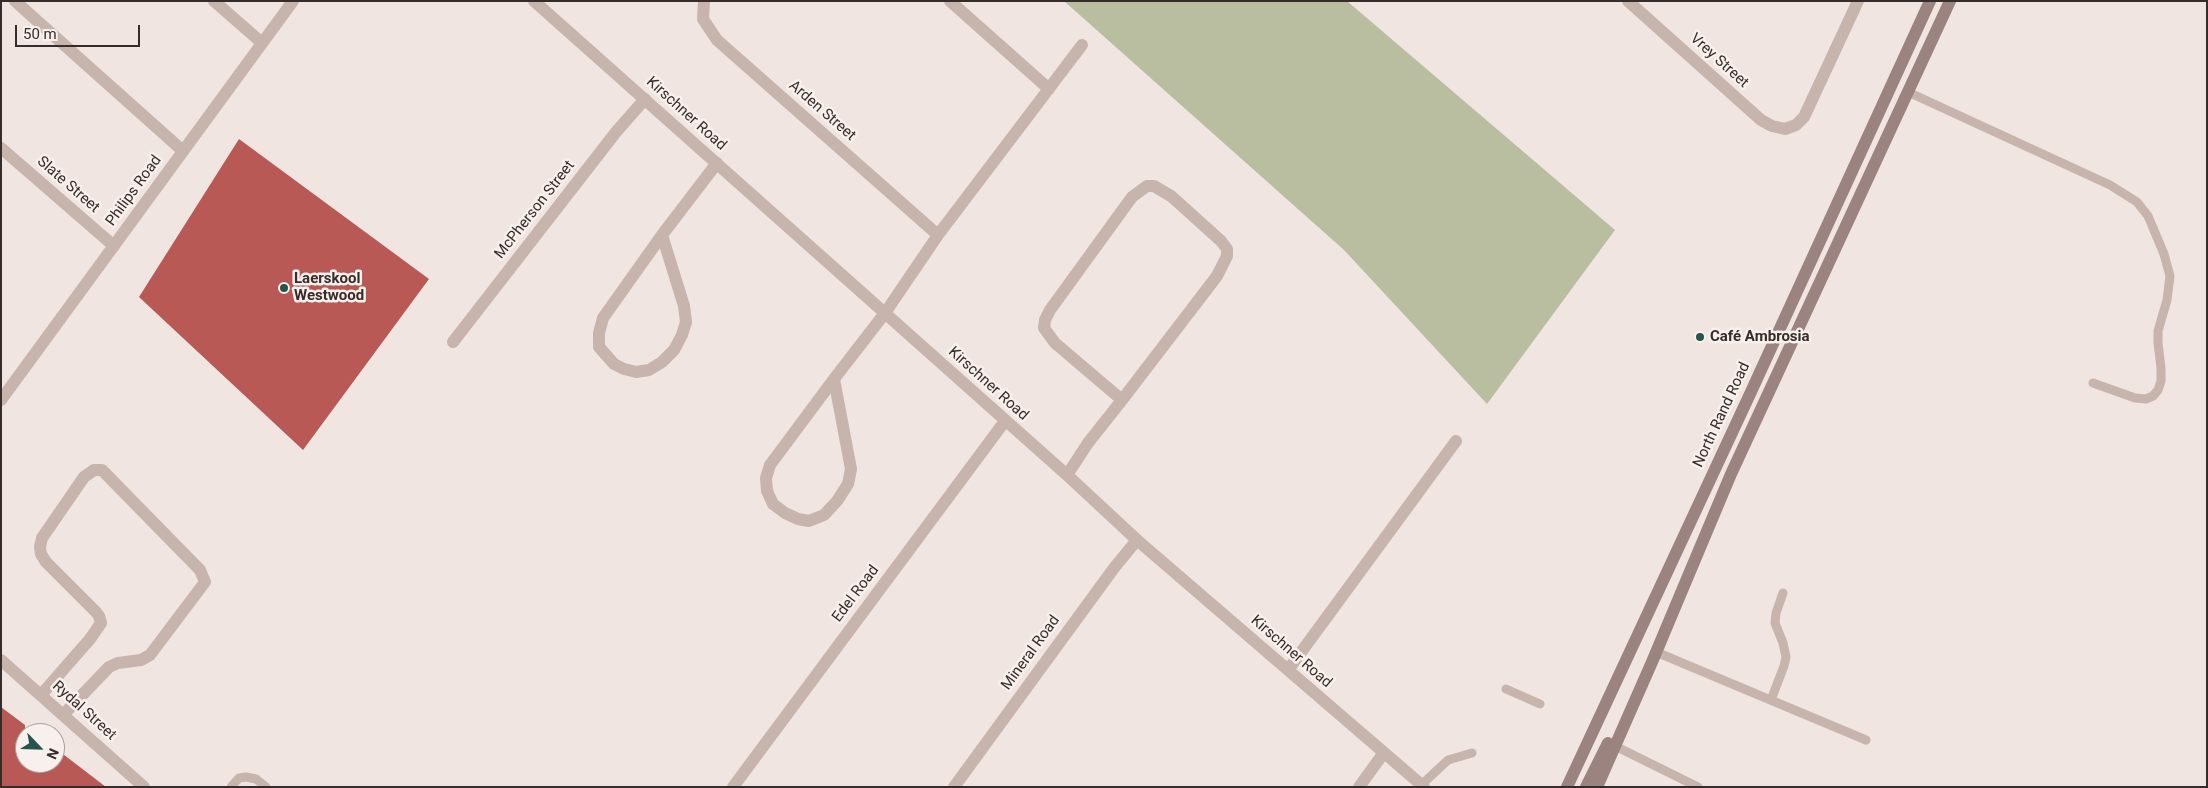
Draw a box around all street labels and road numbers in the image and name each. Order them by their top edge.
street label: Vrey Street [1686,30,1752,92]
street label: Kirschner Road [642,73,730,155]
street label: Arden Street [785,77,859,145]
street label: Philips Road [102,152,166,230]
street label: Slate Street [33,153,103,217]
street label: McPherson Street [491,157,579,263]
street label: Kirschner Road [944,343,1032,425]
street label: North Rand Road [1690,360,1754,470]
street label: Edel Road [829,562,883,626]
street label: Mineral Road [998,612,1064,694]
street label: Kirschner Road [1247,612,1335,692]
street label: Rydal Street [48,678,120,744]

